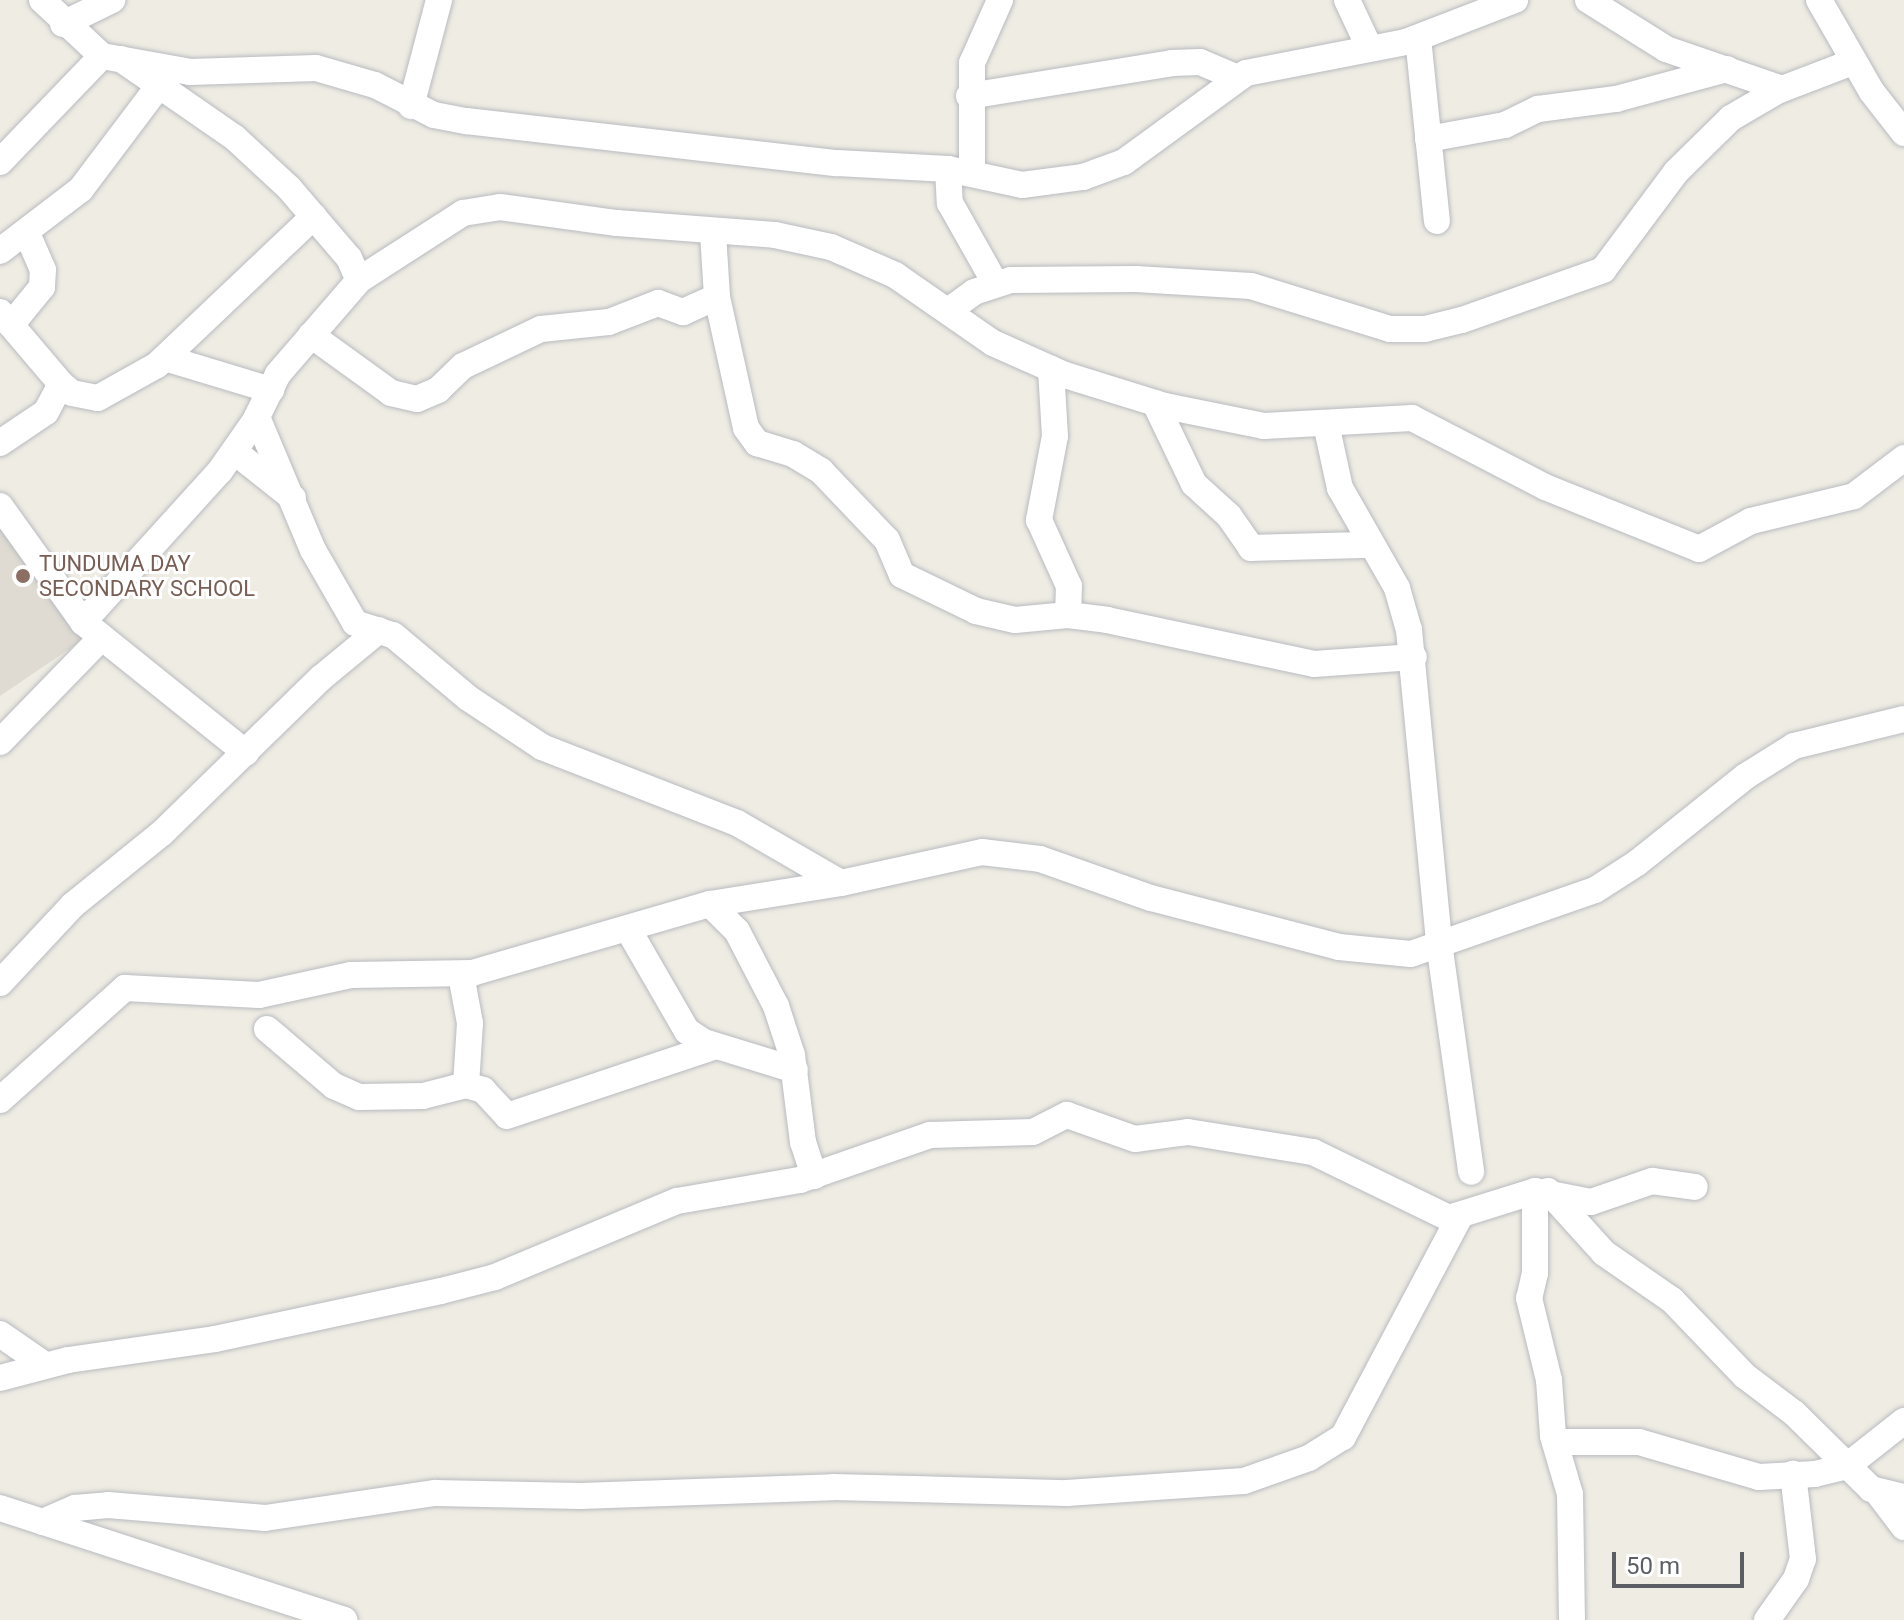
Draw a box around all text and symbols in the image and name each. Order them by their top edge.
place label: TUNDUMA DAY SECONDARY SCHOOL [39,550,255,602]
marker: TUNDUMA DAY SECONDARY SCHOOL [14,567,32,585]
scale bar [1616,1536,1748,1586]
text: 50 m [1626,1552,1680,1580]

